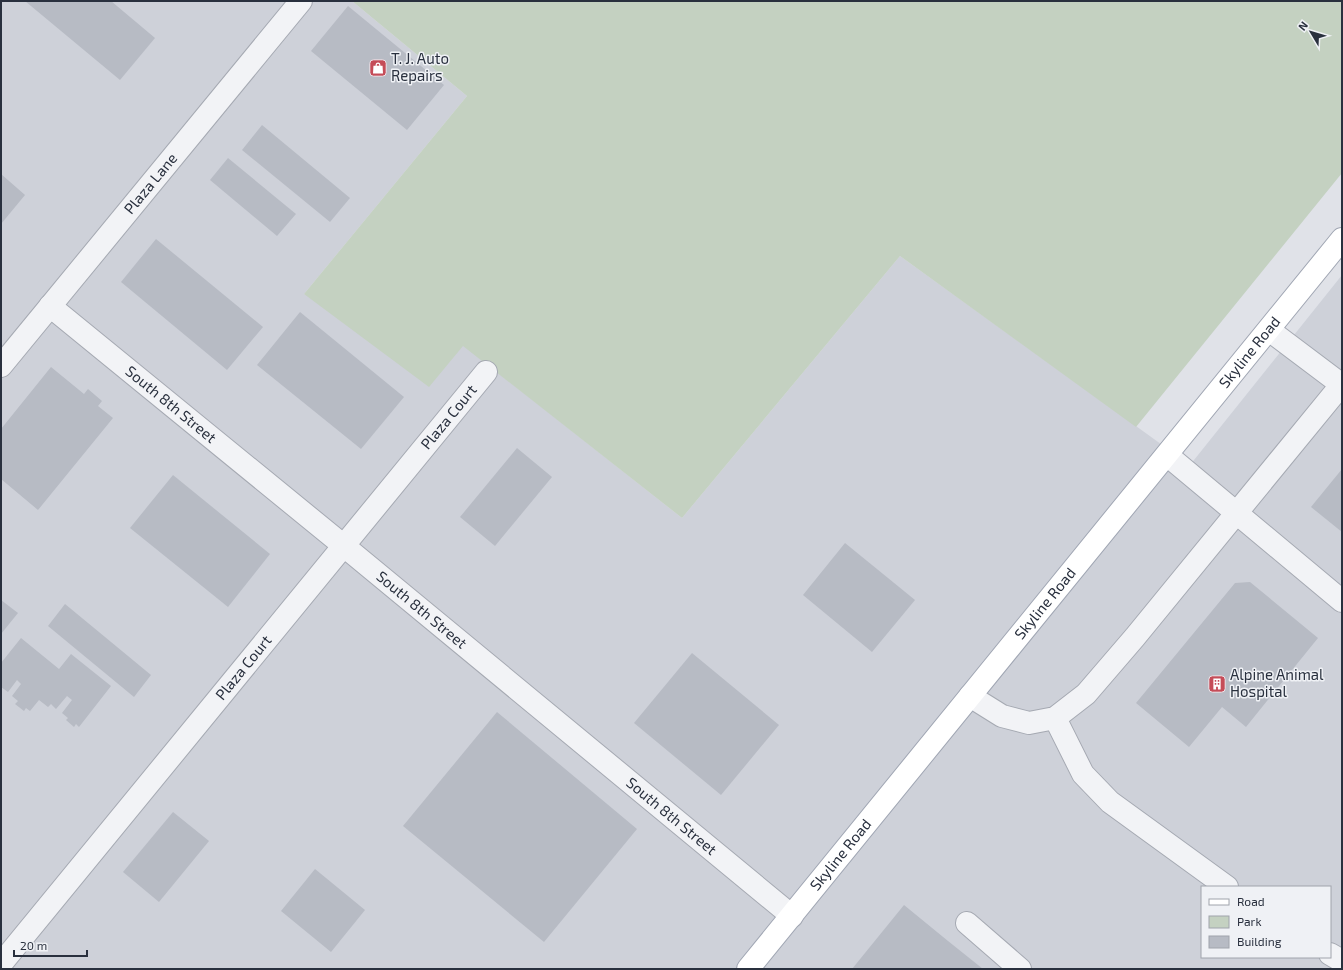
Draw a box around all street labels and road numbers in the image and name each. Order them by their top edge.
street label: Plaza Lane [120,149,180,217]
street label: Skyline Road [1215,312,1283,391]
street label: South 8th Street [122,362,221,446]
street label: Plaza Court [417,380,480,452]
street label: Skyline Road [1010,564,1079,642]
street label: South 8th Street [373,567,471,652]
street label: Plaza Court [211,631,275,703]
street label: South 8th Street [623,773,721,858]
street label: Skyline Road [806,815,874,894]

